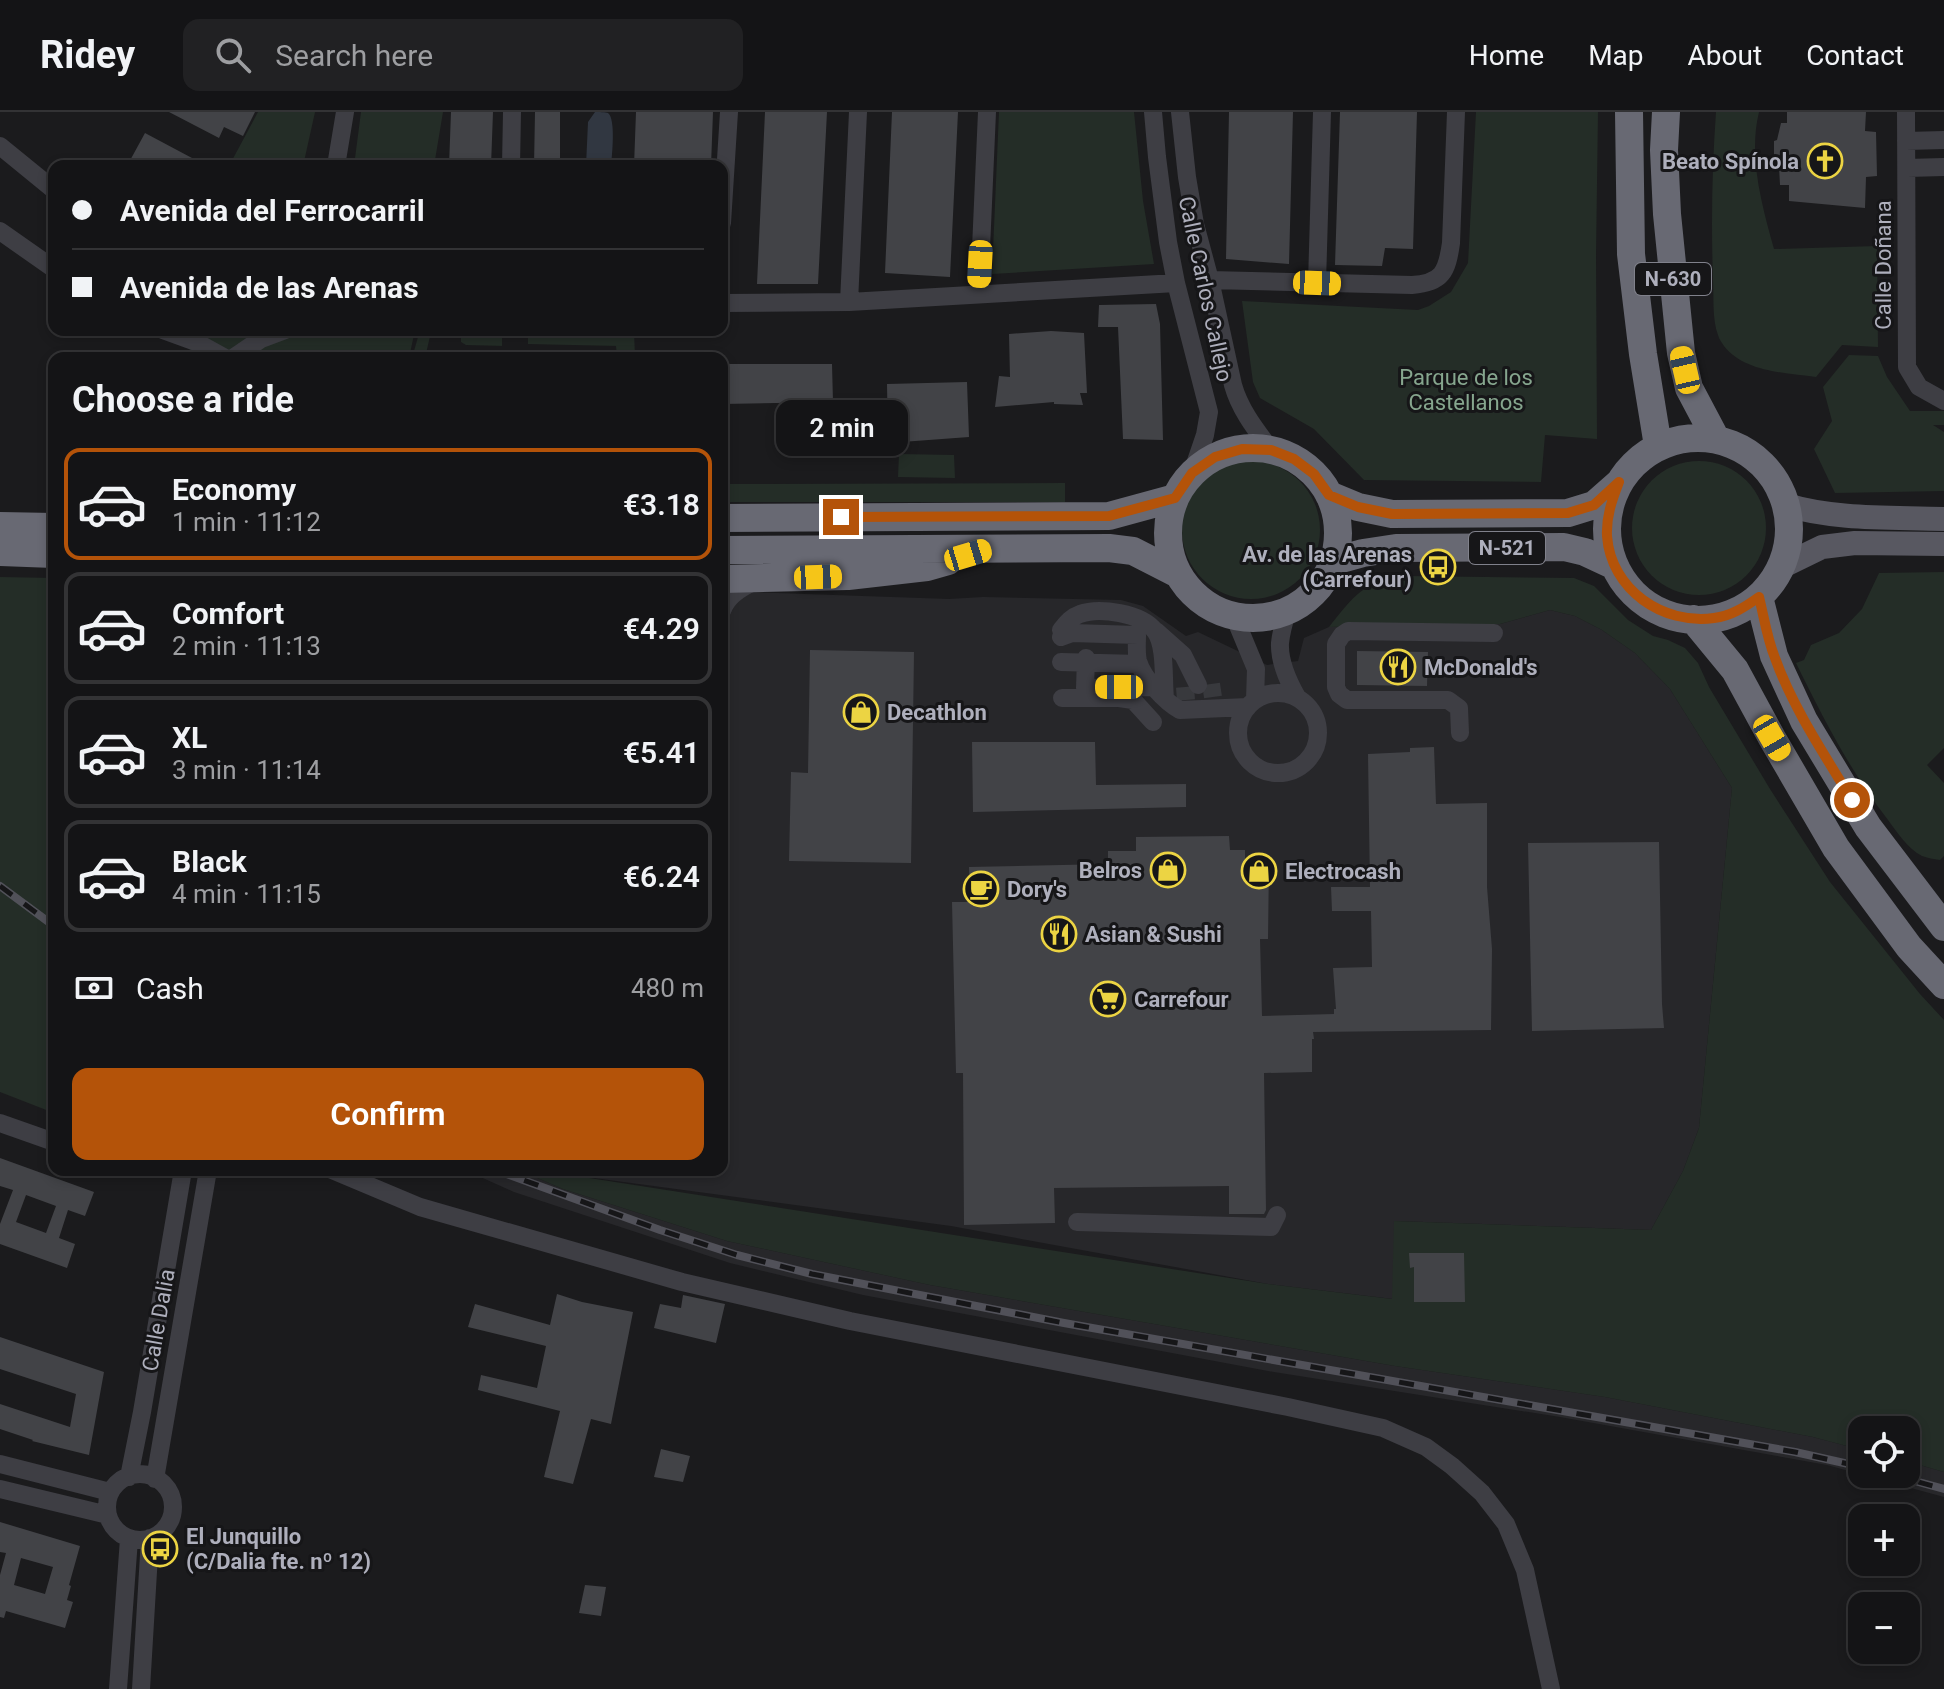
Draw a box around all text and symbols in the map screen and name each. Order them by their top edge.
search box [183,19,743,91]
text: Ridey [40,33,135,77]
icon: search [211,33,255,77]
text: Search here [275,38,433,73]
text: Home [1469,39,1544,72]
text: Map [1588,39,1644,72]
text: About [1688,39,1762,72]
text: Contact [1806,39,1904,72]
church icon: Beato Spínola [1806,142,1844,180]
place label: Beato Spínola [1662,149,1799,174]
text: Avenida del Ferrocarril [120,193,425,228]
street label: Calle Carlos Callejo [1174,194,1237,384]
street label: Calle Doñana [1871,200,1896,330]
car [967,239,993,289]
road number: N-630 [1635,263,1711,295]
text: Avenida de las Arenas [120,270,419,305]
car [1293,270,1341,296]
car [1668,344,1702,396]
park label: Parque de los Castellanos [1399,365,1533,415]
text: Choose a ride [72,379,294,421]
callout: 2 min [775,401,907,457]
text: 2 min [809,413,875,443]
icon: car [76,468,148,540]
text: Economy [172,472,296,507]
text: €3.18 [623,487,700,522]
route end [823,499,859,535]
text: 1 min · 11:12 [172,507,321,537]
road number: N-521 [1469,532,1545,564]
car [942,537,994,573]
place label: Av. de las Arenas (Carrefour) [1242,542,1412,592]
bus stop icon: Av. de las Arenas (Carrefour) [1419,548,1457,586]
car [794,564,842,590]
icon: car [76,592,148,664]
text: Comfort [172,596,284,631]
text: €4.29 [623,611,700,646]
text: 2 min · 11:13 [172,631,321,661]
restaurant icon: McDonald's [1379,648,1417,686]
place label: McDonald's [1424,655,1538,680]
car [1095,675,1143,699]
shop icon: Decathlon [842,693,880,731]
place label: Decathlon [887,700,987,725]
car [1750,711,1794,765]
icon: car [76,716,148,788]
text: XL [172,720,207,755]
text: €5.41 [623,735,700,770]
text: 3 min · 11:14 [172,755,321,785]
route start [1834,782,1870,818]
icon: car [76,840,148,912]
text: Black [172,844,247,879]
shop icon: Belros [1149,851,1187,889]
shop icon: Electrocash [1240,852,1278,890]
place label: Belros [1079,858,1142,883]
text: €6.24 [623,859,700,894]
place label: Electrocash [1285,859,1401,884]
cafe icon: Dory's [962,870,1000,908]
place label: Dory's [1007,877,1067,902]
text: 4 min · 11:15 [172,879,321,909]
restaurant icon: Asian & Sushi [1040,915,1078,953]
place label: Asian & Sushi [1085,922,1222,947]
icon: cash [72,966,116,1010]
text: Cash [136,971,204,1006]
text: 480 m [631,973,704,1003]
supermarket icon: Carrefour [1089,980,1127,1018]
place label: Carrefour [1134,987,1229,1012]
button: Confirm [72,1068,704,1160]
street label: Calle Dalia [137,1267,180,1373]
map controls [1848,1416,1920,1664]
button: locate [1848,1416,1920,1488]
button: + [1848,1504,1920,1576]
place label: El Junquillo (C/Dalia fte. nº 12) [186,1524,371,1574]
bus stop icon: El Junquillo (C/Dalia fte. nº 12) [141,1530,179,1568]
button: − [1848,1592,1920,1664]

